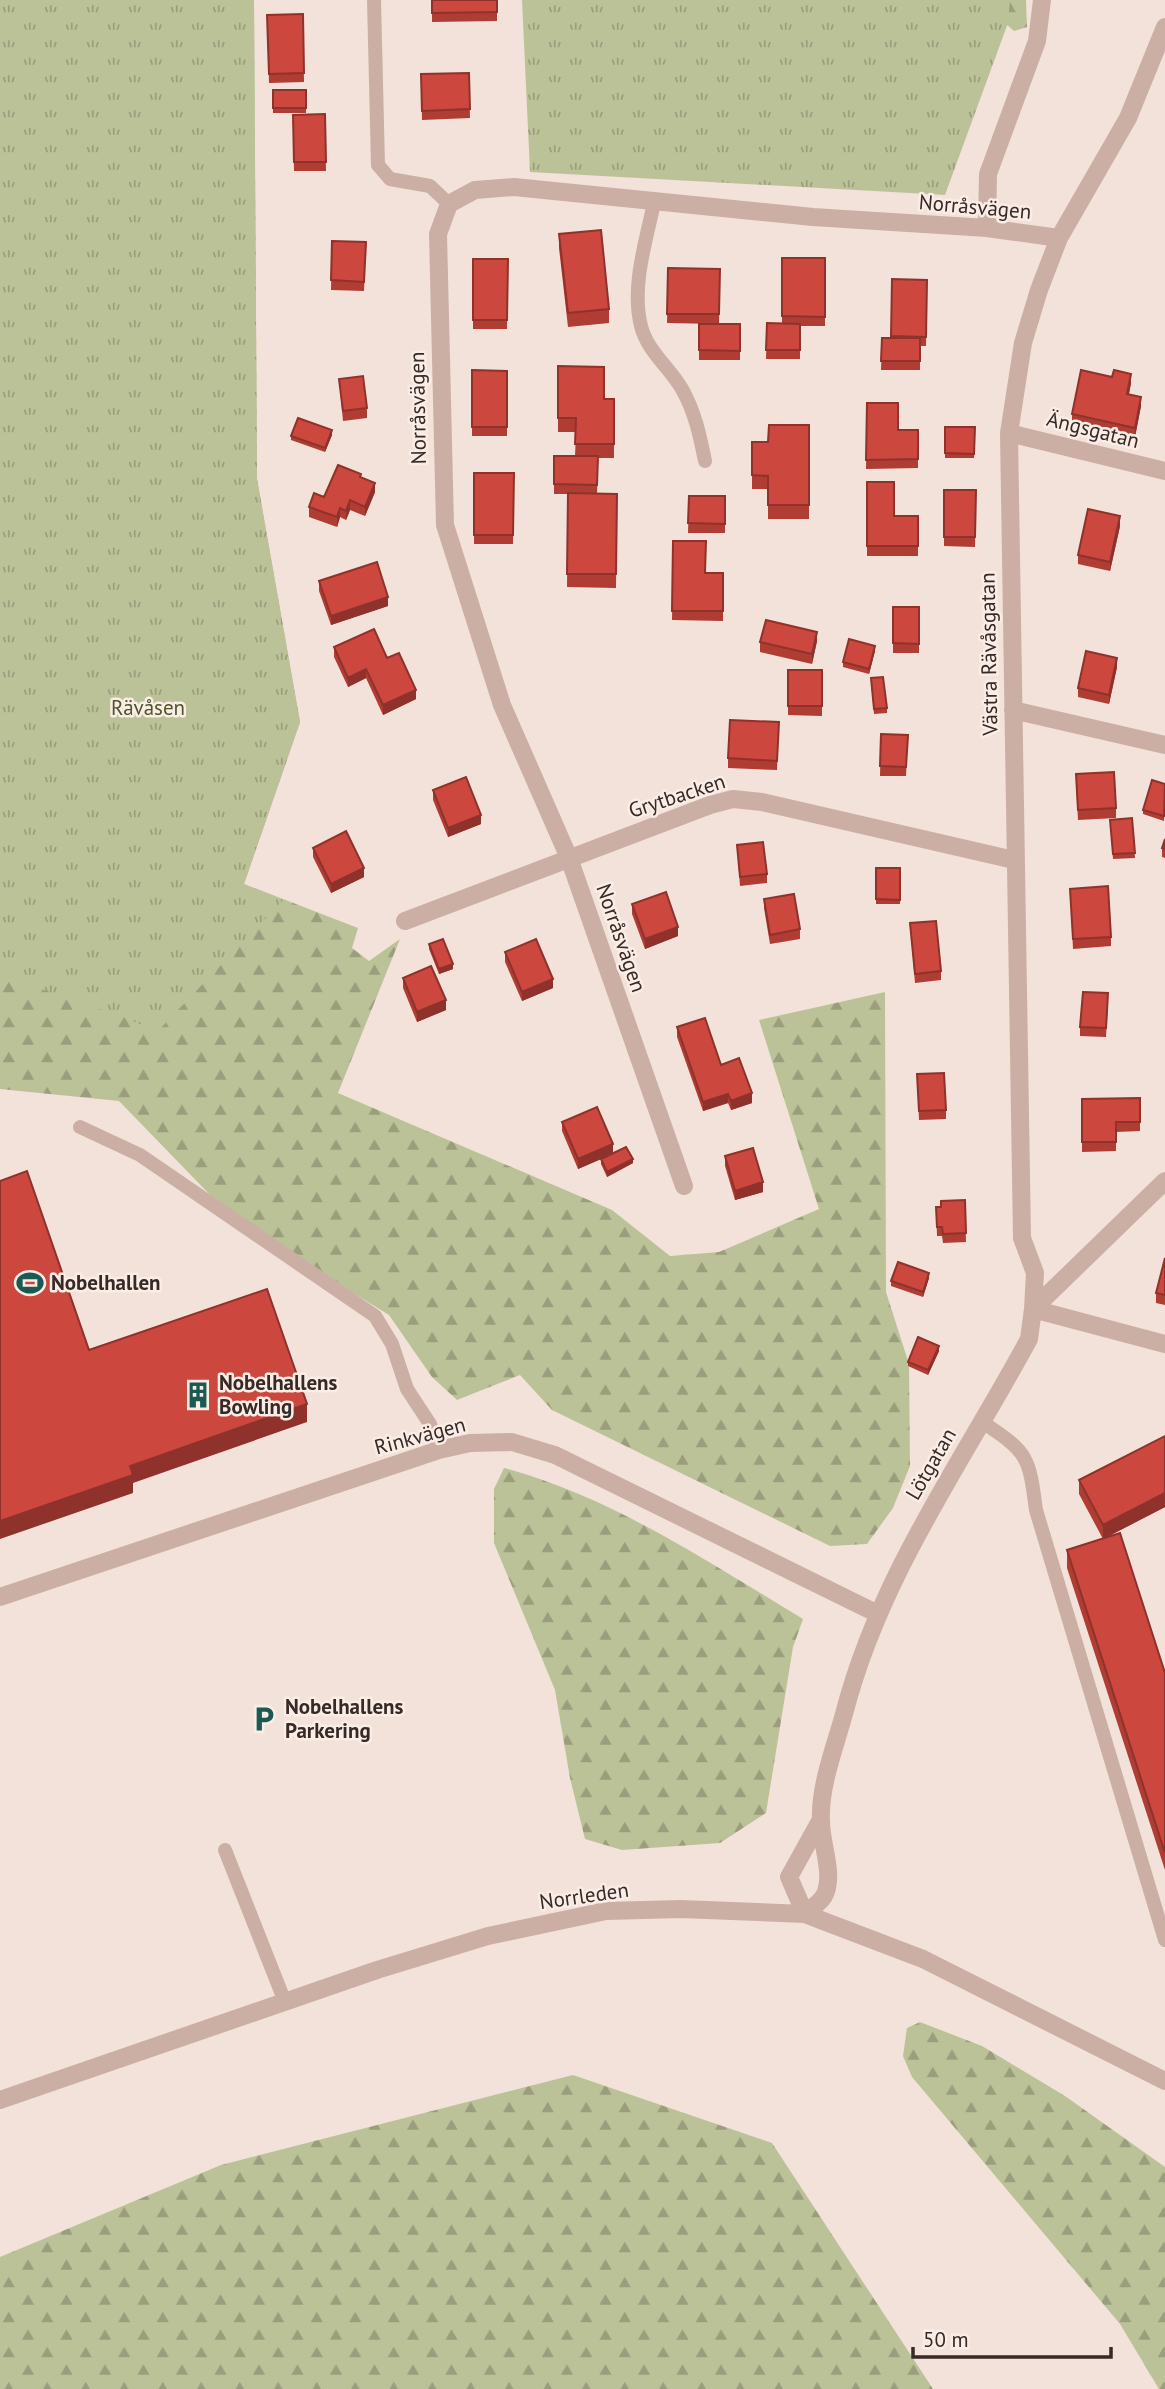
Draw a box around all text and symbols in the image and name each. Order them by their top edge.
street label: Norråsvägen [918,188,1032,225]
street label: Norråsvägen [403,351,432,465]
street label: Ängsgatan [1044,405,1142,454]
street label: Västra Rävåsgatan [974,572,1003,737]
park label: Rävåsen [111,694,185,721]
street label: Grytbacken [625,767,729,824]
street label: Norråsvägen [590,880,653,996]
sports icon: Nobelhallen [15,1268,45,1298]
place label: Nobelhallen [51,1269,161,1296]
place label: Nobelhallens Bowling [219,1369,337,1420]
building icon: Nobelhallens Bowling [183,1380,213,1410]
street label: Rinkvägen [371,1410,469,1461]
street label: Lötgatan [899,1423,962,1504]
place label: Nobelhallens Parkering [285,1693,403,1744]
parking icon: Nobelhallens Parkering [249,1704,279,1734]
street label: Norrleden [538,1876,630,1915]
scale bar [913,2316,1111,2360]
text: 50 m [923,2326,969,2353]

